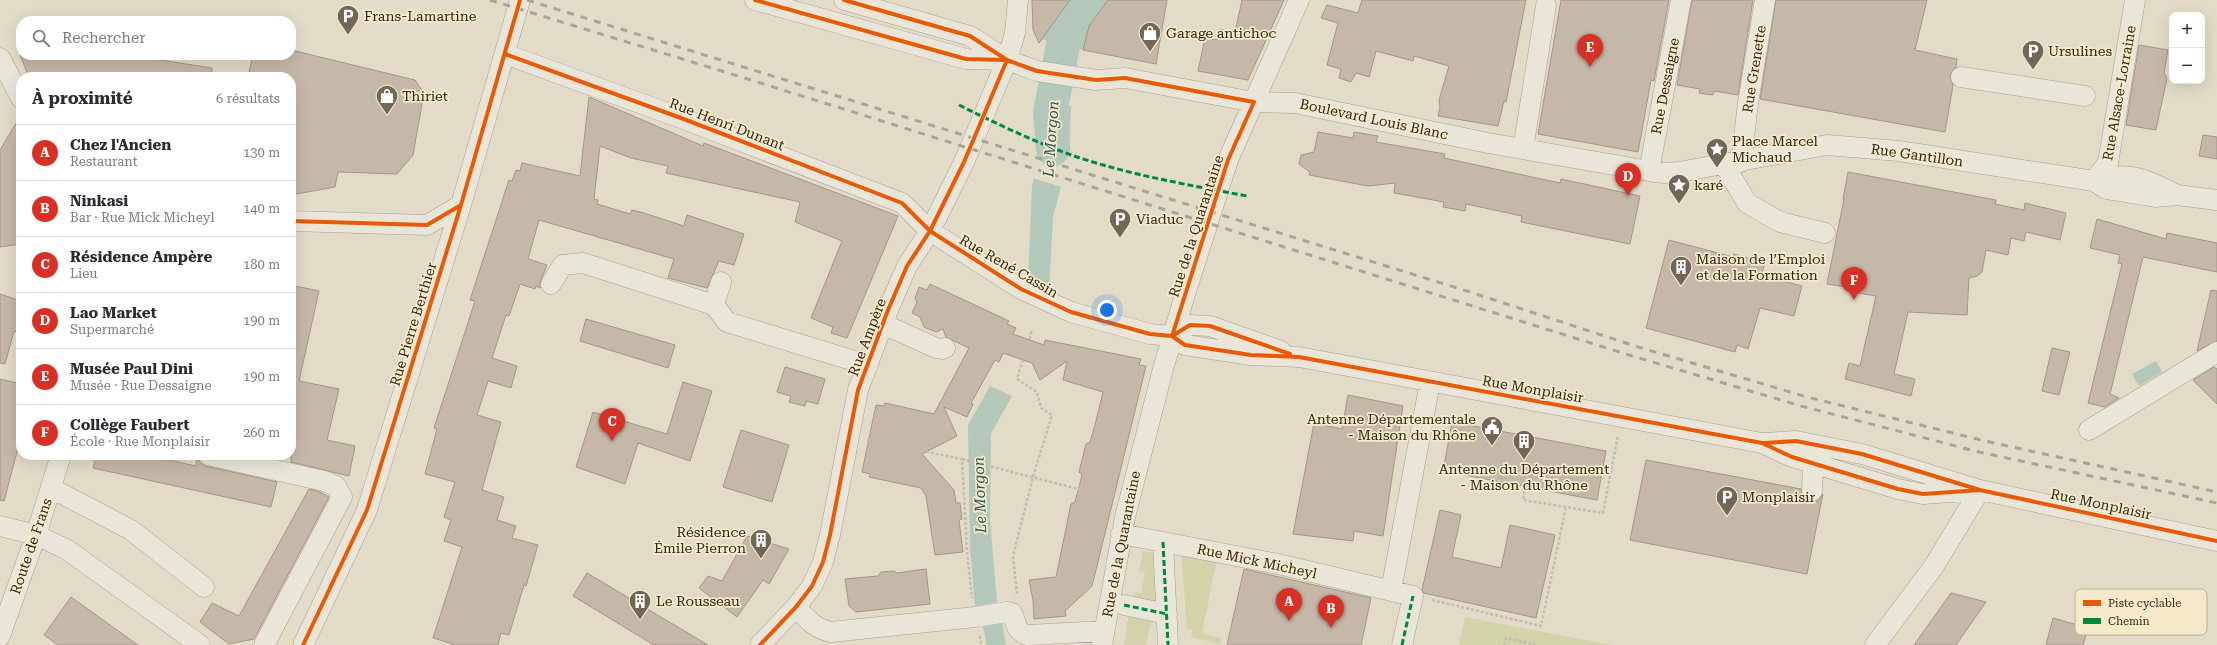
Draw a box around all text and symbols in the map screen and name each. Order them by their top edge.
parking icon: Frans-Lamartine [335,3,361,36]
place label: Frans-Lamartine [364,8,477,24]
map controls [2169,12,2205,84]
button: + [2169,12,2205,48]
search box [16,16,296,60]
shop icon: Garage antichoc [1137,20,1163,53]
street label: Rue Grenette [1739,24,1769,114]
street label: Rue Alsace-Lorraine [2099,24,2139,162]
place label: Garage antichoc [1166,25,1276,41]
icon: search [30,27,52,49]
text: Rechercher [62,29,145,47]
pin: E [1577,34,1603,67]
street label: Rue Dessaigne [1648,36,1682,136]
parking icon: Ursulines [2020,38,2046,71]
place label: Ursulines [2048,43,2113,59]
button: − [2169,48,2205,84]
shop icon: Thiriet [374,83,400,116]
text: À proximité [32,88,133,108]
place label: Thiriet [402,88,448,104]
text: 6 résultats [216,91,280,106]
street label: Rue Henri Dunant [667,95,787,153]
street label: Boulevard Louis Blanc [1298,95,1450,143]
water label: Le Morgon [1039,100,1063,179]
place label: Place Marcel Michaud [1732,133,1819,165]
text: Chez l'Ancien [70,136,171,154]
place icon: Place Marcel Michaud [1704,136,1730,169]
street label: Rue Gantillon [1870,141,1964,169]
text: A [40,145,50,160]
text: 130 m [243,145,280,160]
street label: Rue de la Quarantaine [1165,153,1227,299]
text: Restaurant [70,154,138,169]
pin: D [1615,163,1641,196]
place icon: karé [1666,172,1692,205]
place label: karé [1694,177,1724,193]
text: Ninkasi [70,192,128,210]
text: B [40,201,50,216]
text: 140 m [243,201,280,216]
parking icon: Viaduc [1107,206,1133,239]
text: Bar · Rue Mick Micheyl [70,210,214,225]
place label: Viaduc [1136,211,1183,227]
street label: Rue René Cassin [957,231,1061,301]
text: Résidence Ampère [70,248,212,266]
place label: Maison de l’Emploi et de la Formation [1696,251,1826,283]
building icon: Maison de l’Emploi et de la Formation [1668,254,1694,287]
text: C [40,257,50,272]
text: 180 m [243,257,280,272]
street label: Rue Pierre Berthier [387,260,440,388]
text: Lieu [70,266,97,281]
pin: F [1841,267,1867,300]
street label: Rue Ampère [845,296,889,378]
your location [1097,300,1117,320]
text: Lao Market [70,304,157,322]
text: D [40,313,50,328]
text: 190 m [243,313,280,328]
text: Supermarché [70,322,154,337]
text: Musée Paul Dini [70,360,193,378]
text: E [41,369,49,384]
text: 190 m [243,369,280,384]
street label: Rue Monplaisir [1481,372,1585,406]
text: Musée · Rue Dessaigne [70,378,212,393]
pin: C [599,408,625,441]
place label: Antenne Départementale - Maison du Rhône [1307,411,1476,443]
public building icon: Antenne Départementale - Maison du Rhône [1479,414,1505,447]
text: Collège Faubert [70,416,190,434]
text: F [41,425,49,440]
text: 260 m [243,425,280,440]
building icon: Antenne du Département - Maison du Rhône [1511,428,1537,461]
text: École · Rue Monplaisir [70,434,210,449]
water label: Le Morgon [970,457,990,534]
place label: Antenne du Département - Maison du Rhône [1439,461,1609,493]
street label: Rue de la Quarantaine [1099,469,1143,618]
parking icon: Monplaisir [1714,484,1740,517]
street label: Rue Monplaisir [2049,485,2153,523]
place label: Monplaisir [1742,489,1816,505]
street label: Route de Frans [7,496,55,596]
place label: Résidence Émile Pierron [654,524,746,556]
building icon: Résidence Émile Pierron [748,527,774,560]
street label: Rue Mick Micheyl [1196,540,1319,582]
building icon: Le Rousseau [627,588,653,621]
pin: A [1276,588,1302,621]
legend [2075,589,2207,635]
place label: Le Rousseau [656,593,740,609]
pin: B [1318,595,1344,628]
text: Piste cyclable [2108,597,2181,610]
text: Chemin [2108,615,2150,628]

